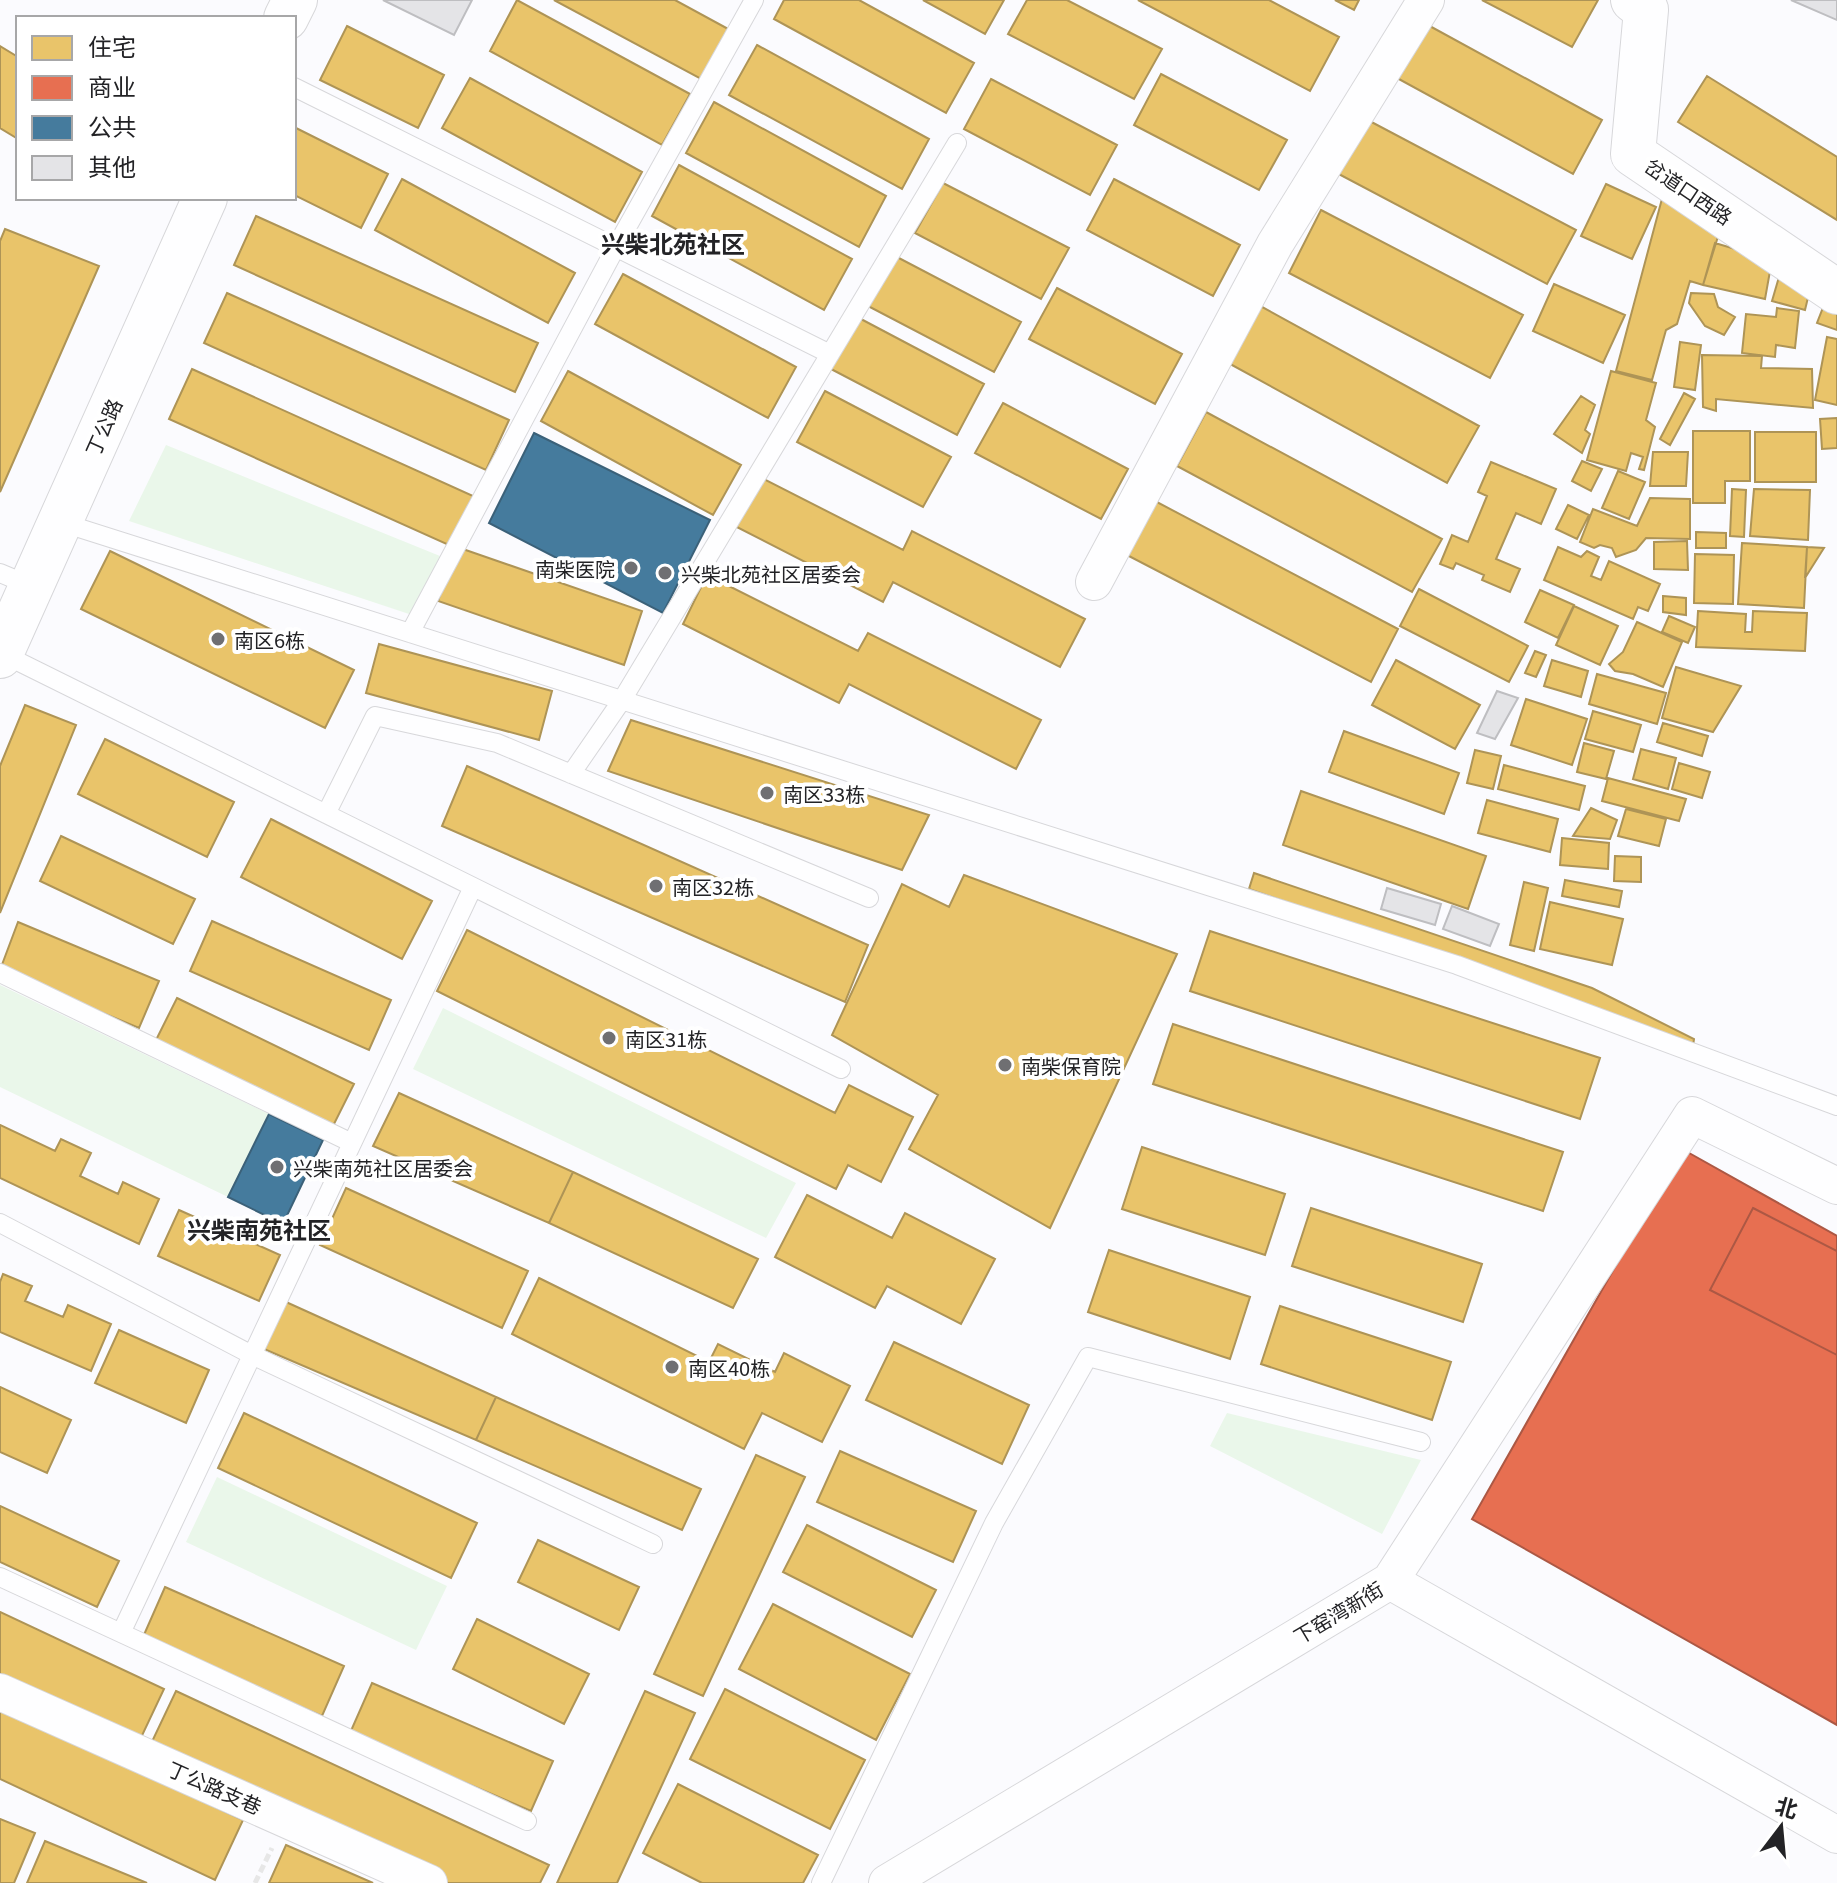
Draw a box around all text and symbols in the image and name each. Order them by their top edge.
legend [16,16,296,200]
text: 住宅 [88,28,136,63]
text: 商业 [88,68,136,103]
text: 公共 [88,108,136,143]
text: 其他 [88,148,136,183]
street label: 岔道口西路 [1639,151,1739,231]
district label: 兴柴北苑社区 [601,225,745,260]
street label: 丁公路 [78,394,128,460]
place label: 南柴医院 [535,554,615,583]
marker: 南柴医院 [622,559,640,577]
place label: 兴柴北苑社区居委会 [681,559,861,588]
marker: 兴柴北苑社区居委会 [656,564,674,582]
place label: 南区6栋 [234,625,305,654]
marker: 南区6栋 [209,630,227,648]
place label: 南区33栋 [783,779,865,808]
marker: 南区33栋 [758,784,776,802]
place label: 南区32栋 [672,872,754,901]
marker: 南区32栋 [647,877,665,895]
place label: 南区31栋 [625,1024,707,1053]
marker: 南区31栋 [600,1029,618,1047]
place label: 南柴保育院 [1021,1051,1121,1080]
marker: 南柴保育院 [996,1056,1014,1074]
place label: 兴柴南苑社区居委会 [293,1153,473,1182]
marker: 兴柴南苑社区居委会 [268,1158,286,1176]
district label: 兴柴南苑社区 [187,1211,331,1246]
place label: 南区40栋 [688,1353,770,1382]
marker: 南区40栋 [663,1358,681,1376]
street label: 下窑湾新街 [1288,1574,1388,1650]
street label: 丁公路支巷 [163,1753,267,1821]
north arrow [1741,1787,1821,1867]
text: 北 [1772,1787,1802,1824]

